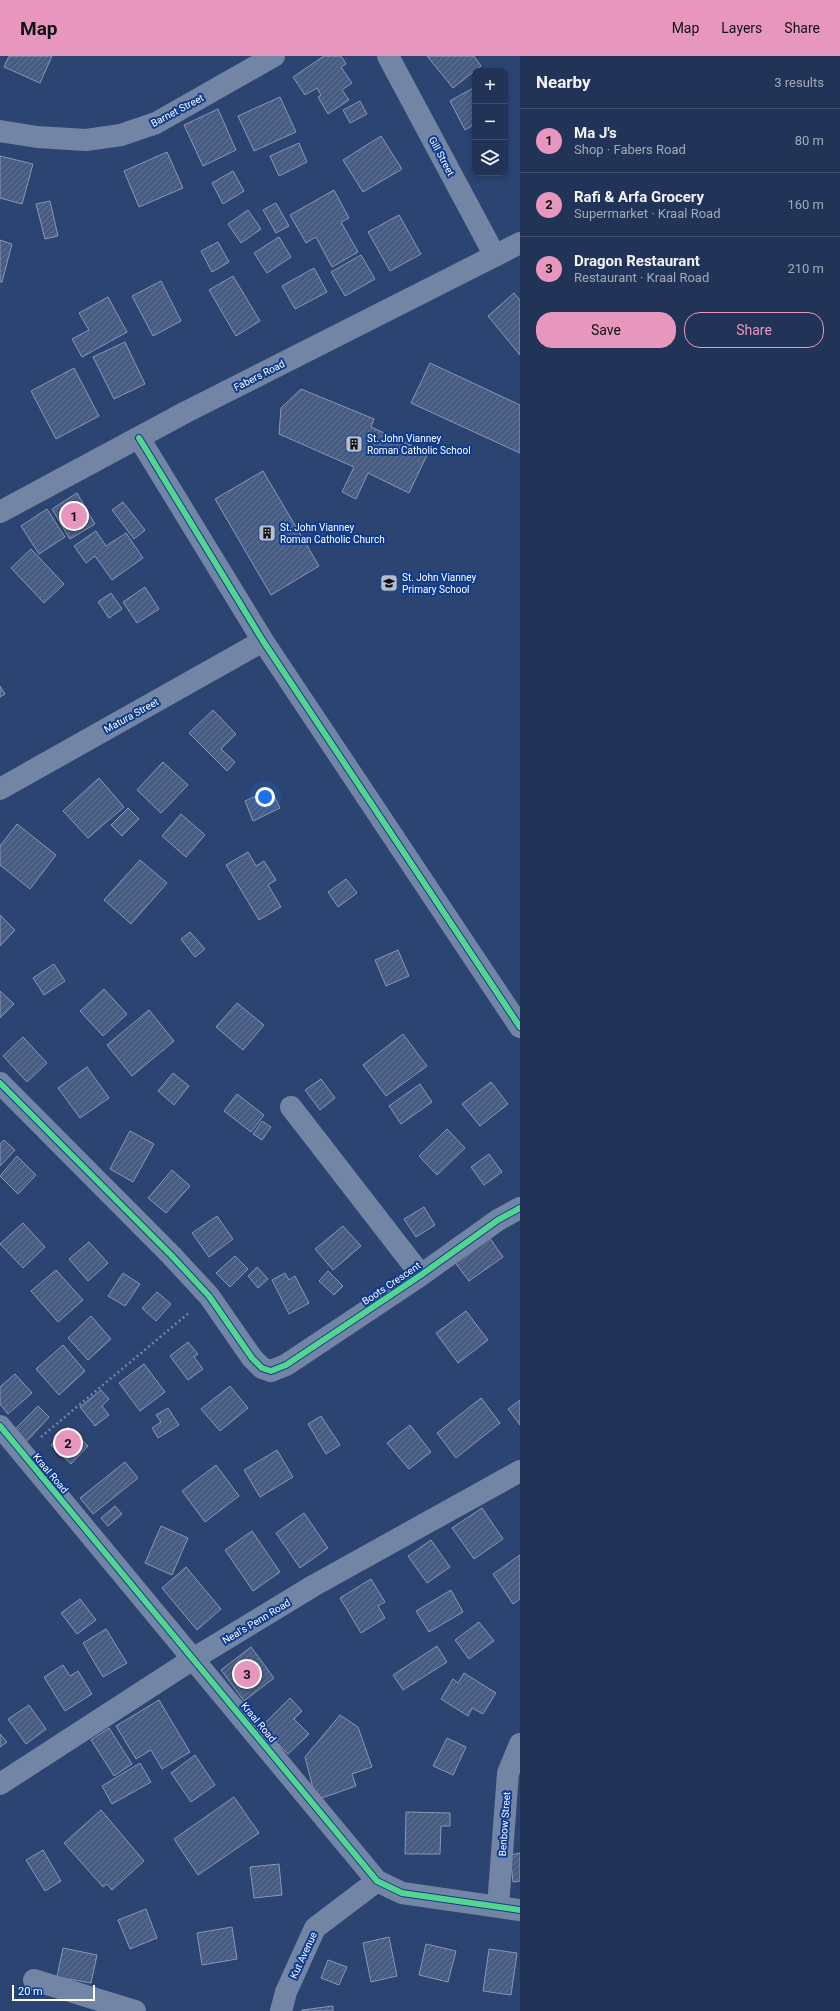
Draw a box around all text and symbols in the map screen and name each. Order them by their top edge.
text: Map [20,17,58,40]
text: Map [672,20,699,36]
text: Layers [721,20,762,36]
text: Share [784,20,820,36]
map controls [472,68,508,176]
button: + [472,68,508,104]
text: Nearby [536,72,591,92]
text: 3 results [774,75,824,90]
street label: Barnet Street [149,92,205,129]
button: − [472,104,508,140]
text: Ma J's [574,124,617,142]
text: 1 [545,133,553,148]
text: 80 m [795,133,824,148]
street label: Gill Street [427,135,457,178]
button: layers [472,140,508,176]
text: Shop · Fabers Road [574,142,686,157]
text: Rafi & Arfa Grocery [574,188,704,206]
text: 2 [545,197,553,212]
text: 160 m [787,197,824,212]
text: Supermarket · Kraal Road [574,206,720,221]
text: Dragon Restaurant [574,252,700,270]
text: 3 [545,261,553,276]
text: 210 m [787,261,824,276]
text: Restaurant · Kraal Road [574,270,709,285]
button: Save [536,312,676,348]
button: Share [684,312,824,348]
street label: Fabers Road [232,358,287,393]
place label: St. John Vianney Roman Catholic School [367,433,471,456]
building icon: St. John Vianney Roman Catholic School [344,434,364,454]
pin: 1 [61,501,87,531]
place label: St. John Vianney Roman Catholic Church [280,522,385,545]
building icon: St. John Vianney Roman Catholic Church [257,523,277,543]
place label: St. John Vianney Primary School [402,572,477,595]
school or university icon: St. John Vianney Primary School [379,573,399,593]
street label: Matura Street [102,696,160,735]
your location [255,787,275,807]
street label: Boots Crescent [360,1260,423,1307]
pin: 2 [55,1428,81,1458]
street label: Kraal Road [31,1451,70,1495]
street label: Neal's Penn Road [220,1597,292,1646]
pin: 3 [234,1659,260,1689]
street label: Kraal Road [239,1700,278,1744]
street label: Benbow Street [497,1791,512,1857]
street label: Kut Avenue [288,1930,319,1980]
scale bar [12,1983,95,2002]
text: 20 m [18,1985,43,1998]

